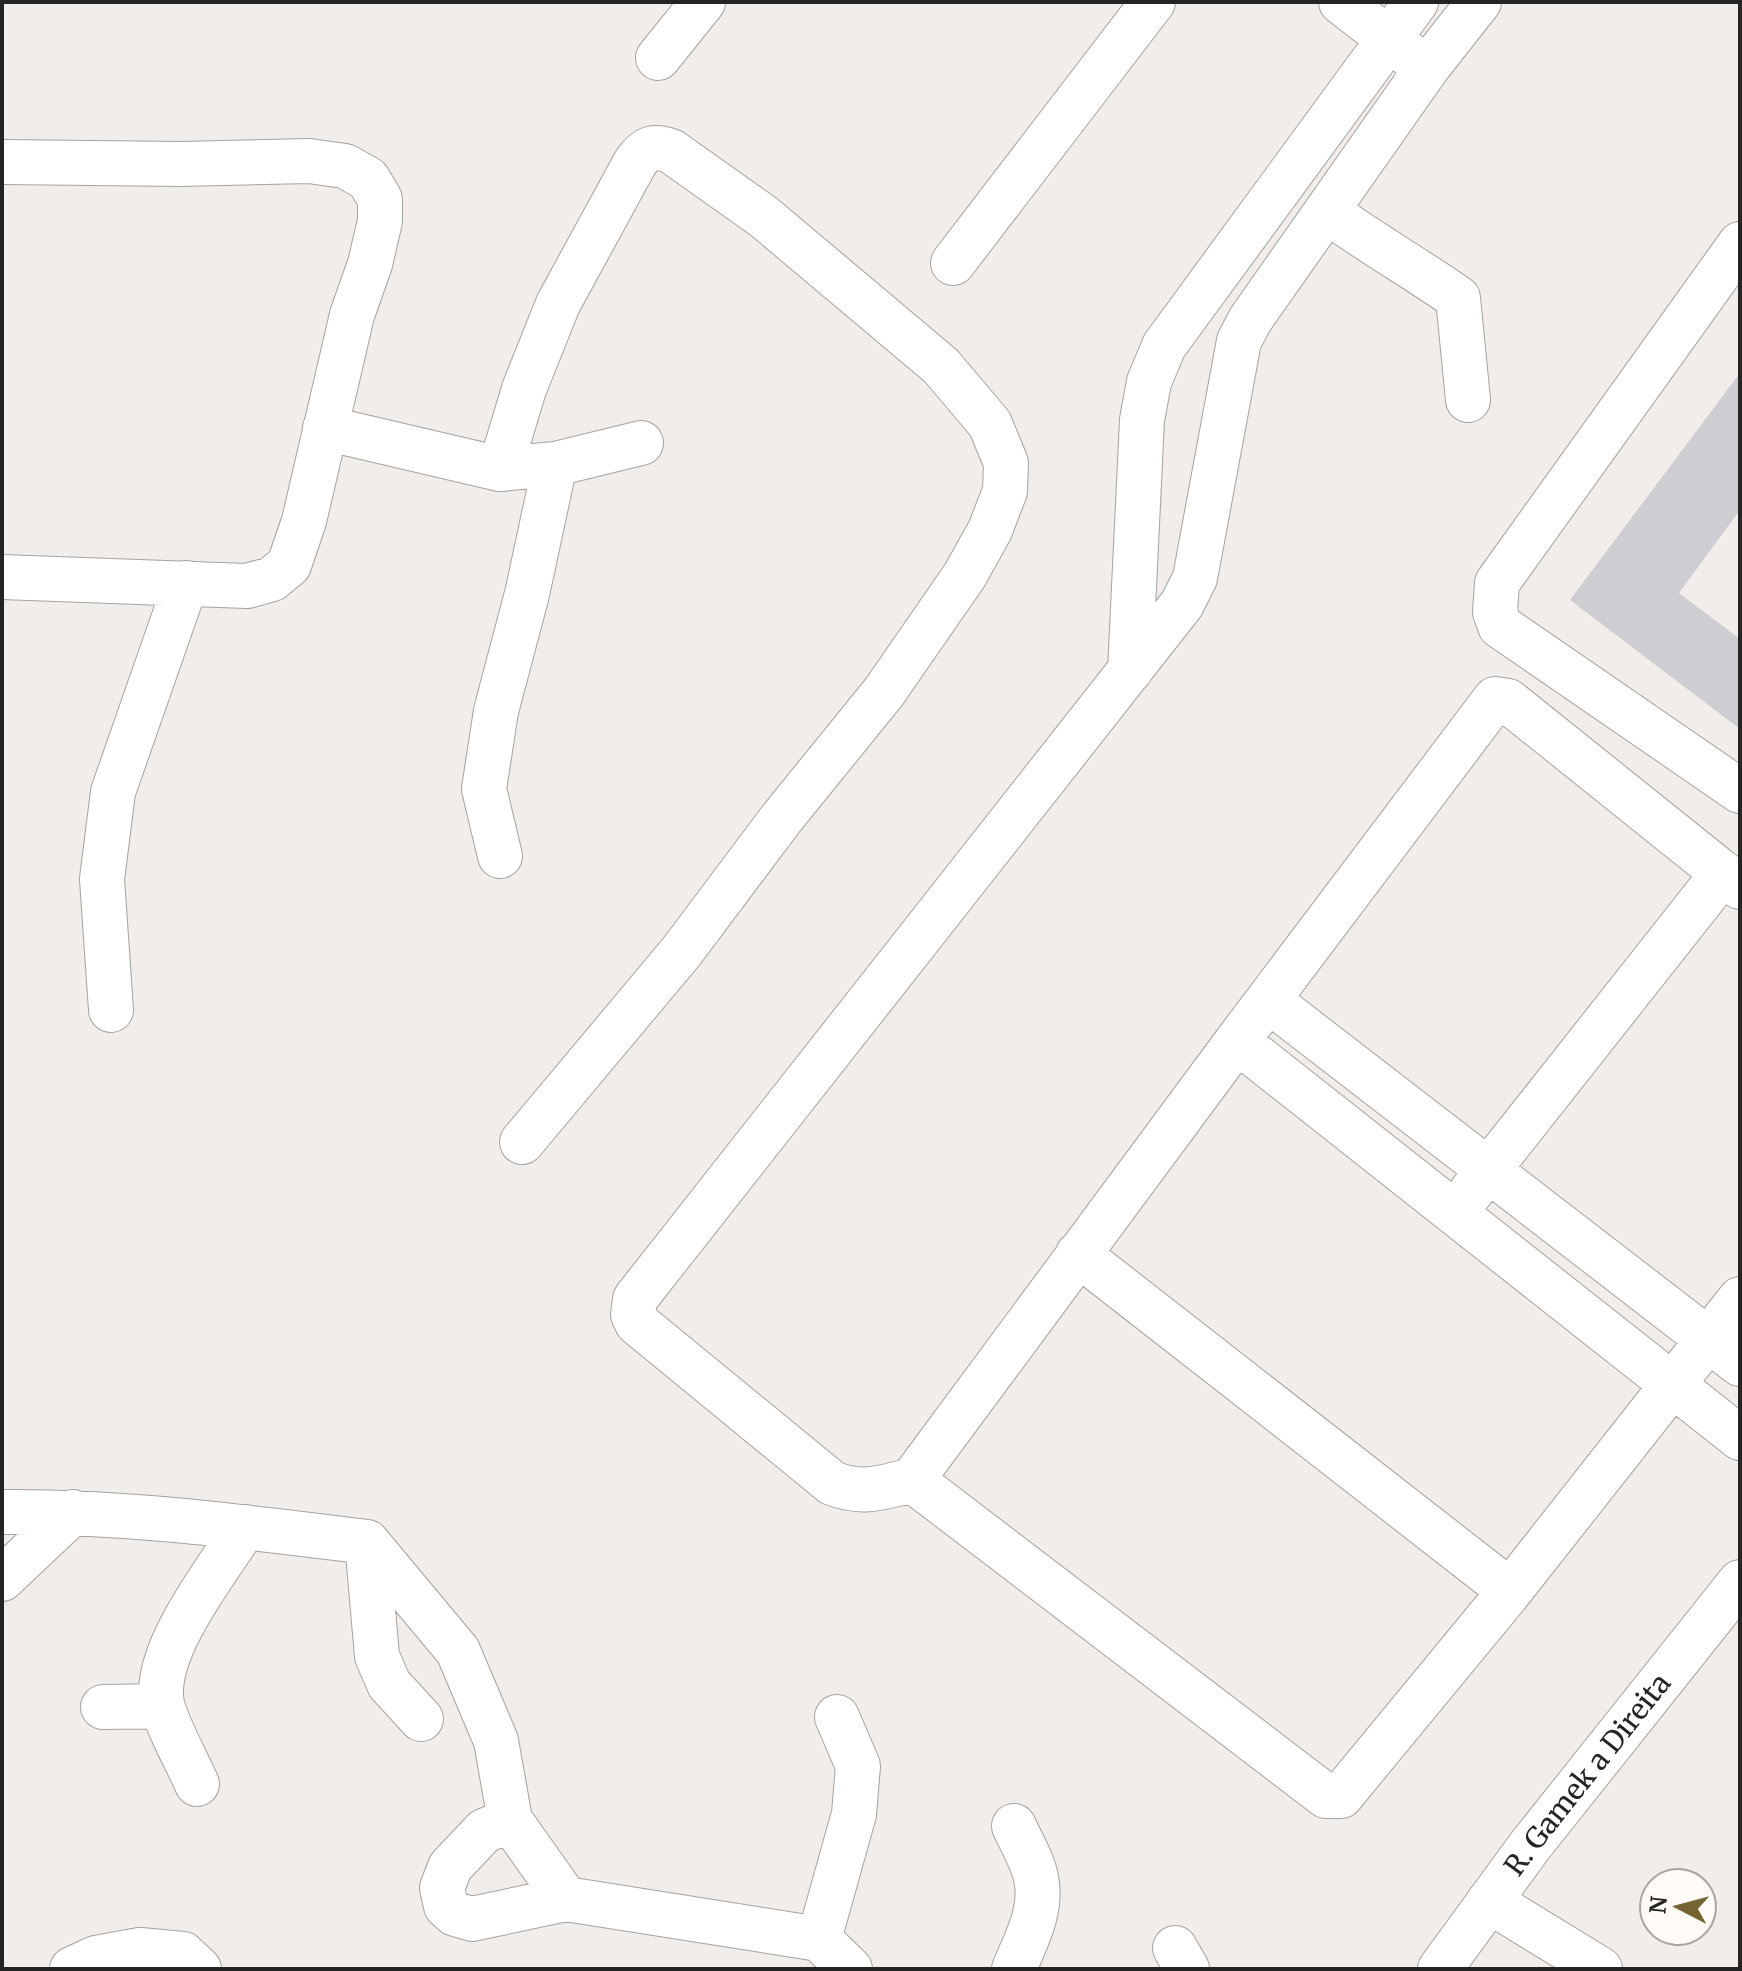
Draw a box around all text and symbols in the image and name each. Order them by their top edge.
street label: R. Gamek a Direita [1496,1666,1678,1883]
north arrow [1638,1867,1718,1947]
text: N [1643,1894,1673,1915]

